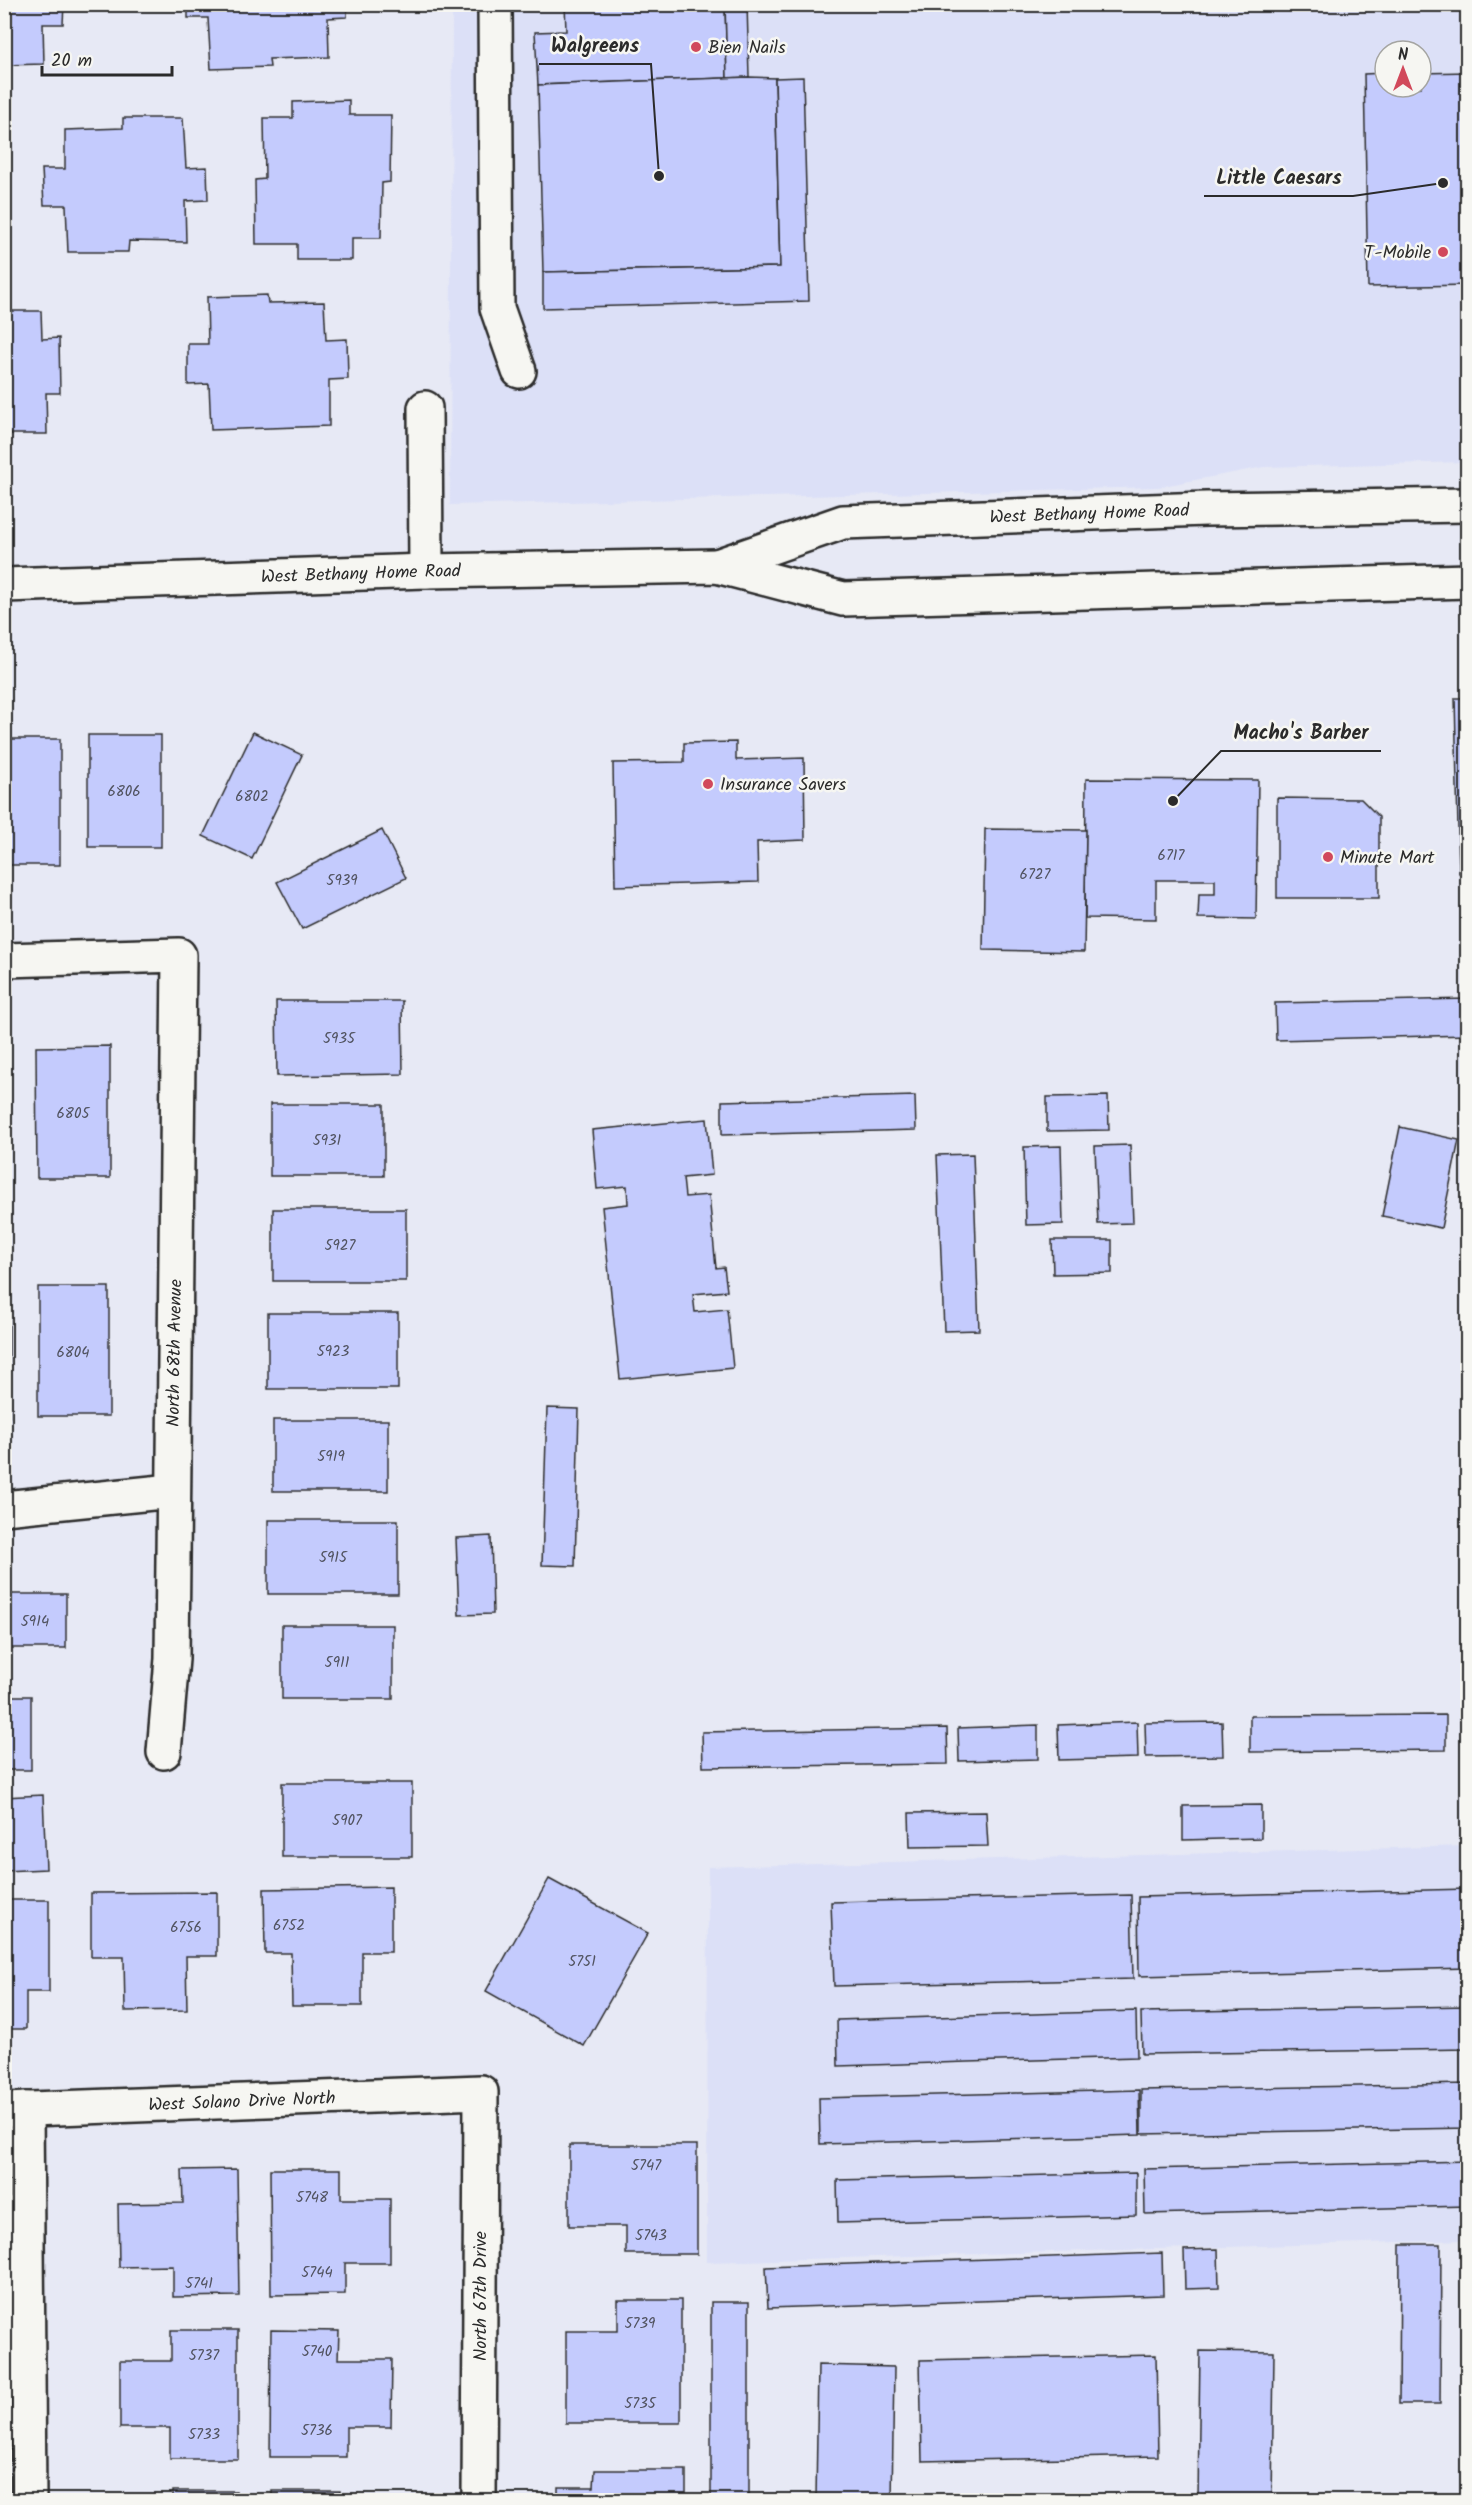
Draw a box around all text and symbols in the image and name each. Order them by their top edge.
callout: Walgreens [539,26,651,64]
text: Walgreens [551,31,640,63]
place label: Bien Nails [708,34,786,63]
scale bar [42,39,172,77]
north arrow [1373,39,1433,99]
marker: Bien Nails [689,40,703,54]
text: N [1398,43,1408,68]
text: 20 m [51,47,92,76]
callout: Little Caesars [1204,158,1353,196]
text: Little Caesars [1216,163,1342,195]
place label: T-Mobile [1365,239,1431,268]
marker: T-Mobile [1436,245,1450,259]
street label: West Bethany Home Road [989,497,1191,533]
street label: West Bethany Home Road [260,557,462,592]
callout: Macho's Barber [1221,713,1381,751]
text: Macho's Barber [1233,718,1369,750]
place label: Insurance Savers [720,771,846,800]
marker: Insurance Savers [701,777,715,791]
house number: 6806 [107,780,141,804]
house number: 6802 [235,785,269,809]
house number: 6717 [1158,844,1186,868]
place label: Minute Mart [1340,844,1436,873]
marker: Minute Mart [1321,850,1335,864]
house number: 6727 [1020,863,1052,887]
house number: 5939 [326,869,358,893]
house number: 5935 [323,1027,356,1051]
house number: 6805 [57,1102,90,1126]
house number: 5931 [313,1129,342,1153]
house number: 5927 [324,1234,357,1258]
street label: North 68th Avenue [160,1279,191,1427]
house number: 5923 [317,1340,350,1364]
house number: 6804 [56,1341,90,1365]
house number: 5919 [317,1445,345,1469]
house number: 5915 [319,1546,348,1570]
house number: 5914 [21,1610,49,1634]
house number: 5911 [325,1651,350,1675]
house number: 5907 [332,1809,363,1833]
house number: 6752 [273,1914,305,1938]
house number: 6756 [170,1916,202,1940]
house number: 5751 [568,1950,596,1974]
street label: West Solano Drive North [148,2085,336,2121]
house number: 5747 [631,2154,662,2178]
house number: 5748 [296,2186,329,2210]
house number: 5743 [635,2224,667,2248]
street label: North 67th Drive [467,2231,496,2361]
house number: 5744 [301,2261,333,2285]
house number: 5741 [185,2272,213,2296]
house number: 5739 [625,2312,656,2336]
house number: 5740 [302,2340,333,2364]
house number: 5737 [189,2344,220,2368]
house number: 5735 [624,2392,657,2416]
house number: 5736 [301,2419,333,2443]
house number: 5733 [188,2423,220,2447]

